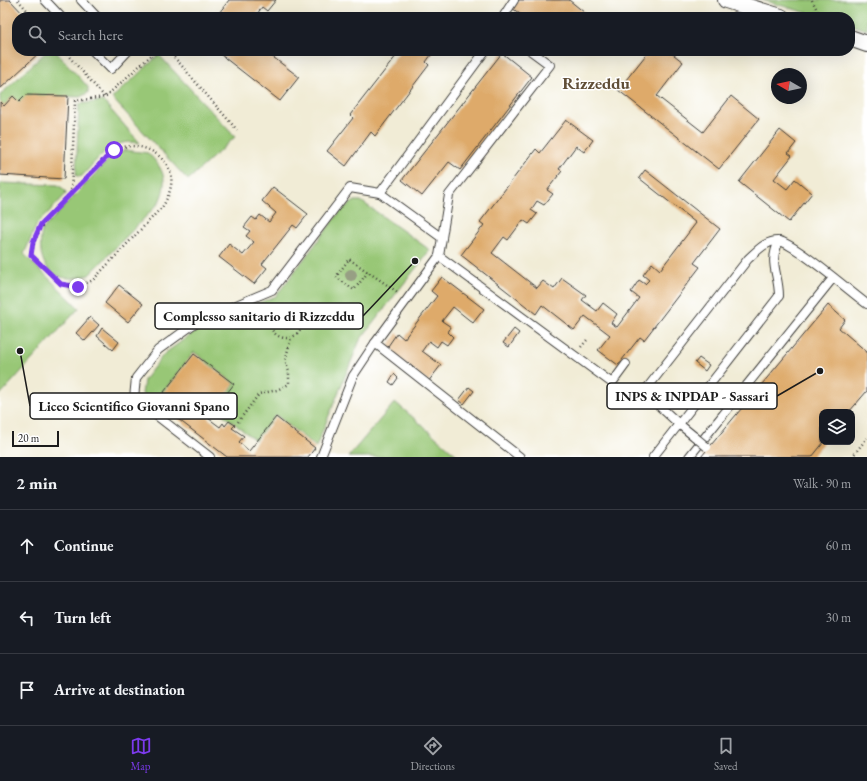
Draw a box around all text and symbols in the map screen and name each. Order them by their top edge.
search box [12,12,855,56]
icon: search [26,23,48,45]
text: Search here [58,25,123,44]
north arrow [771,68,807,104]
district label: Rizzeddu [562,72,630,94]
route start [105,141,123,159]
route end [69,278,87,296]
callout: Complesso sanitario di Rizzeddu [155,303,363,329]
text: Complesso sanitario di Rizzeddu [163,307,355,325]
callout: INPS & INPDAP - Sassari [607,383,777,409]
text: INPS & INPDAP - Sassari [615,387,769,405]
callout: Liceo Scientifico Giovanni Spano [30,393,237,419]
text: Liceo Scientifico Giovanni Spano [38,397,230,415]
map controls [819,409,855,445]
button: layers [819,409,855,445]
scale bar [12,429,59,448]
text: 20 m [18,431,39,445]
text: 2 min [16,472,57,494]
text: Walk · 90 m [793,475,851,492]
icon: ahead [16,535,38,557]
text: Continue [54,536,114,555]
text: 60 m [826,537,851,554]
icon: left [16,607,38,629]
text: Turn left [54,608,111,627]
text: 30 m [826,609,851,626]
icon: arrive [16,679,38,701]
text: Arrive at destination [54,680,185,699]
tab: Map [130,735,152,773]
tab: Directions [411,735,455,773]
tab: Saved [714,735,737,773]

